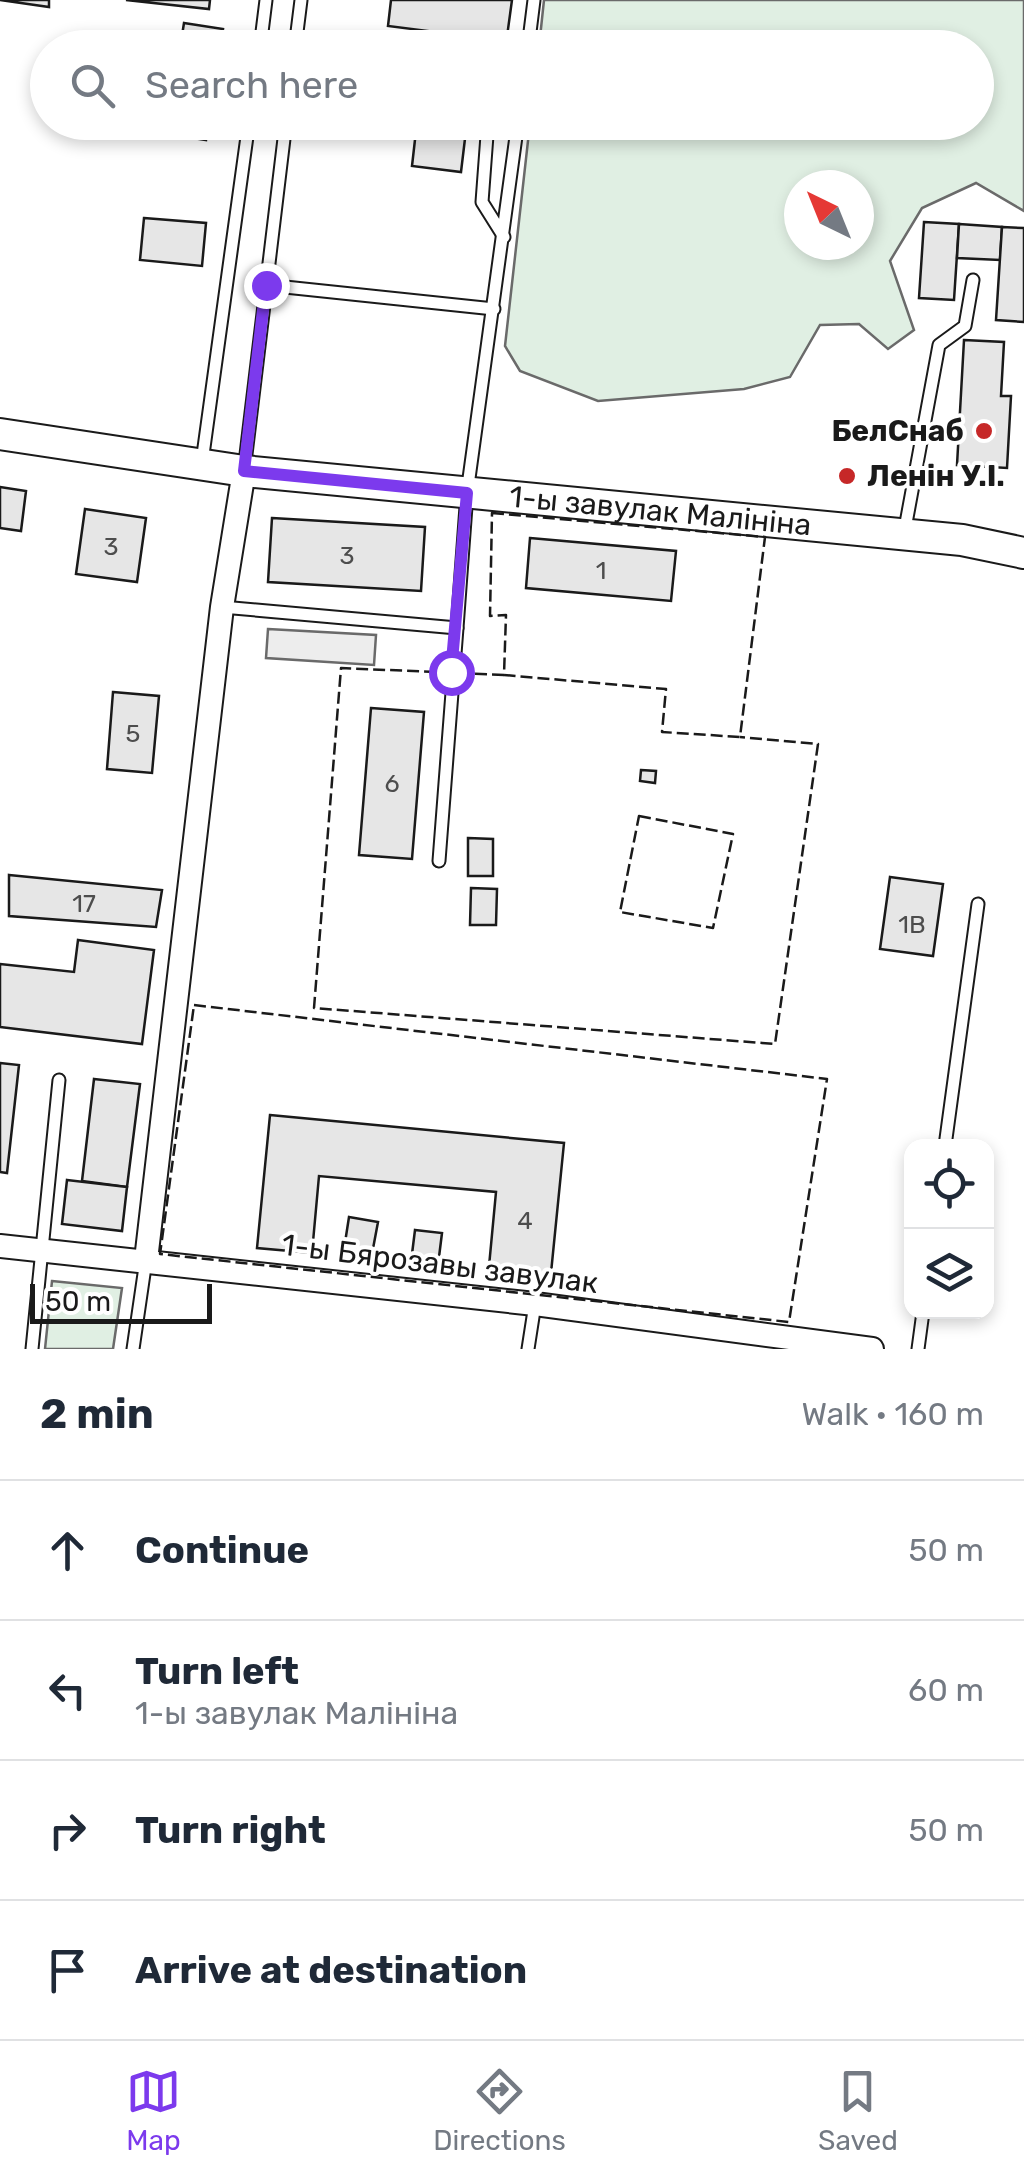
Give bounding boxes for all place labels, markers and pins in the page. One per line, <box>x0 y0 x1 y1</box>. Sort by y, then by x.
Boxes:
place label: БелСнаб <box>832 413 964 449</box>
marker: БелСнаб <box>973 420 995 442</box>
place label: Ленін У.І. <box>867 458 1005 494</box>
marker: Ленін У.І. <box>836 465 858 487</box>

